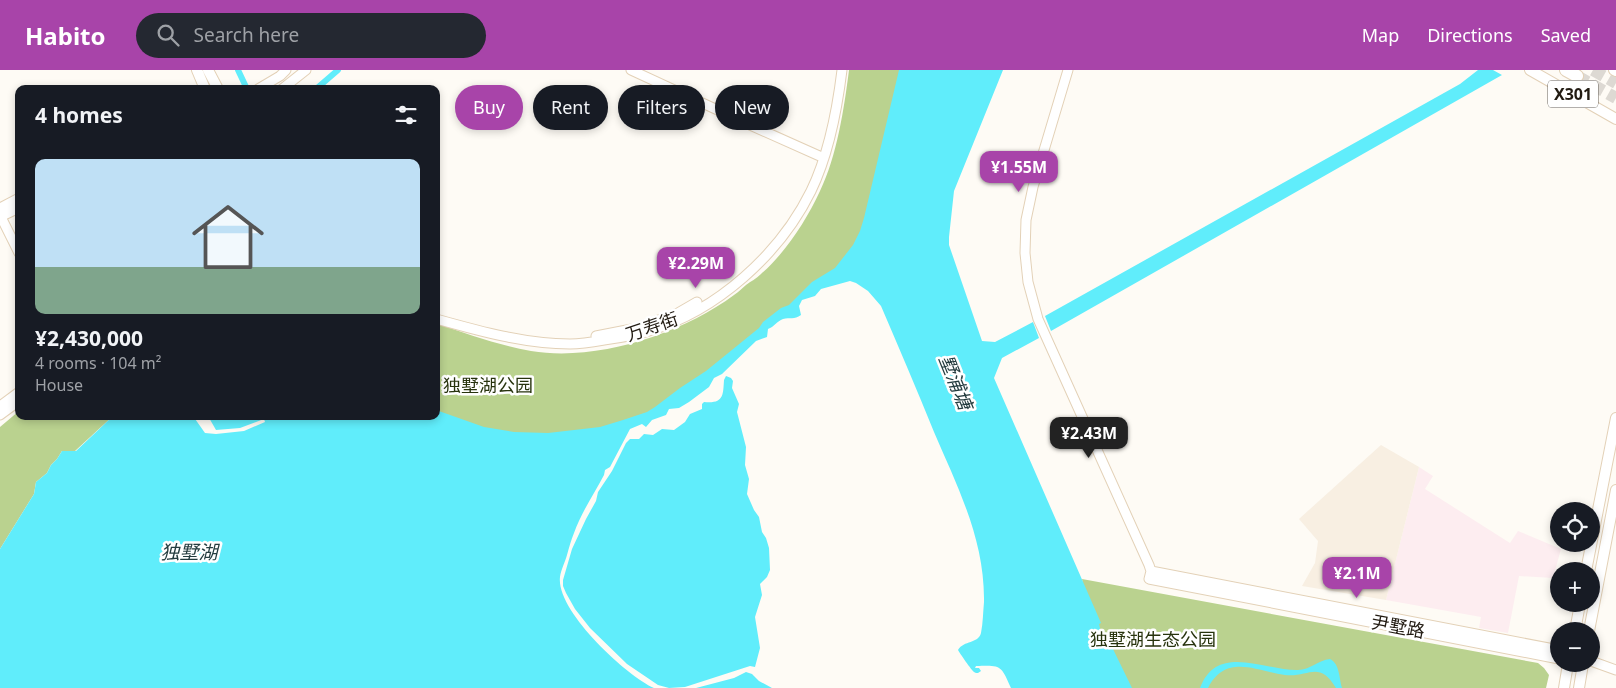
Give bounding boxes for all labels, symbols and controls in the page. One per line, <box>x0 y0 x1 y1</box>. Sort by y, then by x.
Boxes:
search box <box>136 13 486 58</box>
text: Habito <box>25 19 106 52</box>
icon: search <box>154 21 182 49</box>
text: Search here <box>194 22 299 48</box>
text: Map <box>1362 23 1399 47</box>
text: Directions <box>1427 23 1513 47</box>
text: Saved <box>1541 23 1591 47</box>
road number: X301 <box>1548 80 1598 108</box>
chip: Buy <box>455 85 523 130</box>
chip: Rent <box>533 85 608 130</box>
chip: Filters <box>618 85 705 130</box>
chip: New <box>715 85 789 130</box>
text: 4 homes <box>35 101 123 129</box>
icon: filters <box>392 101 420 129</box>
pin: ¥1.55M <box>978 150 1060 193</box>
text: ¥1.55M <box>991 156 1047 178</box>
icon: home <box>183 192 273 282</box>
pin: ¥2.29M <box>655 246 737 289</box>
text: ¥2.29M <box>668 252 724 274</box>
street label: 万寿街 <box>622 306 681 346</box>
text: ¥2,430,000 <box>35 324 143 352</box>
water label: 墅浦塘 <box>933 351 980 416</box>
text: 4 rooms · 104 m² <box>35 352 161 374</box>
park label: 独墅湖公园 <box>443 373 533 397</box>
text: House <box>35 374 83 396</box>
pin: ¥2.43M <box>1048 416 1130 459</box>
text: ¥2.43M <box>1061 422 1117 444</box>
map controls <box>1550 502 1600 672</box>
button: locate <box>1550 502 1600 552</box>
water label: 独墅湖 <box>160 539 220 565</box>
pin: ¥2.1M <box>1322 556 1392 599</box>
text: ¥2.1M <box>1333 562 1381 584</box>
button: + <box>1550 562 1600 612</box>
street label: 尹墅路 <box>1369 609 1427 643</box>
button: − <box>1550 622 1600 672</box>
park label: 独墅湖生态公园 <box>1090 627 1216 651</box>

